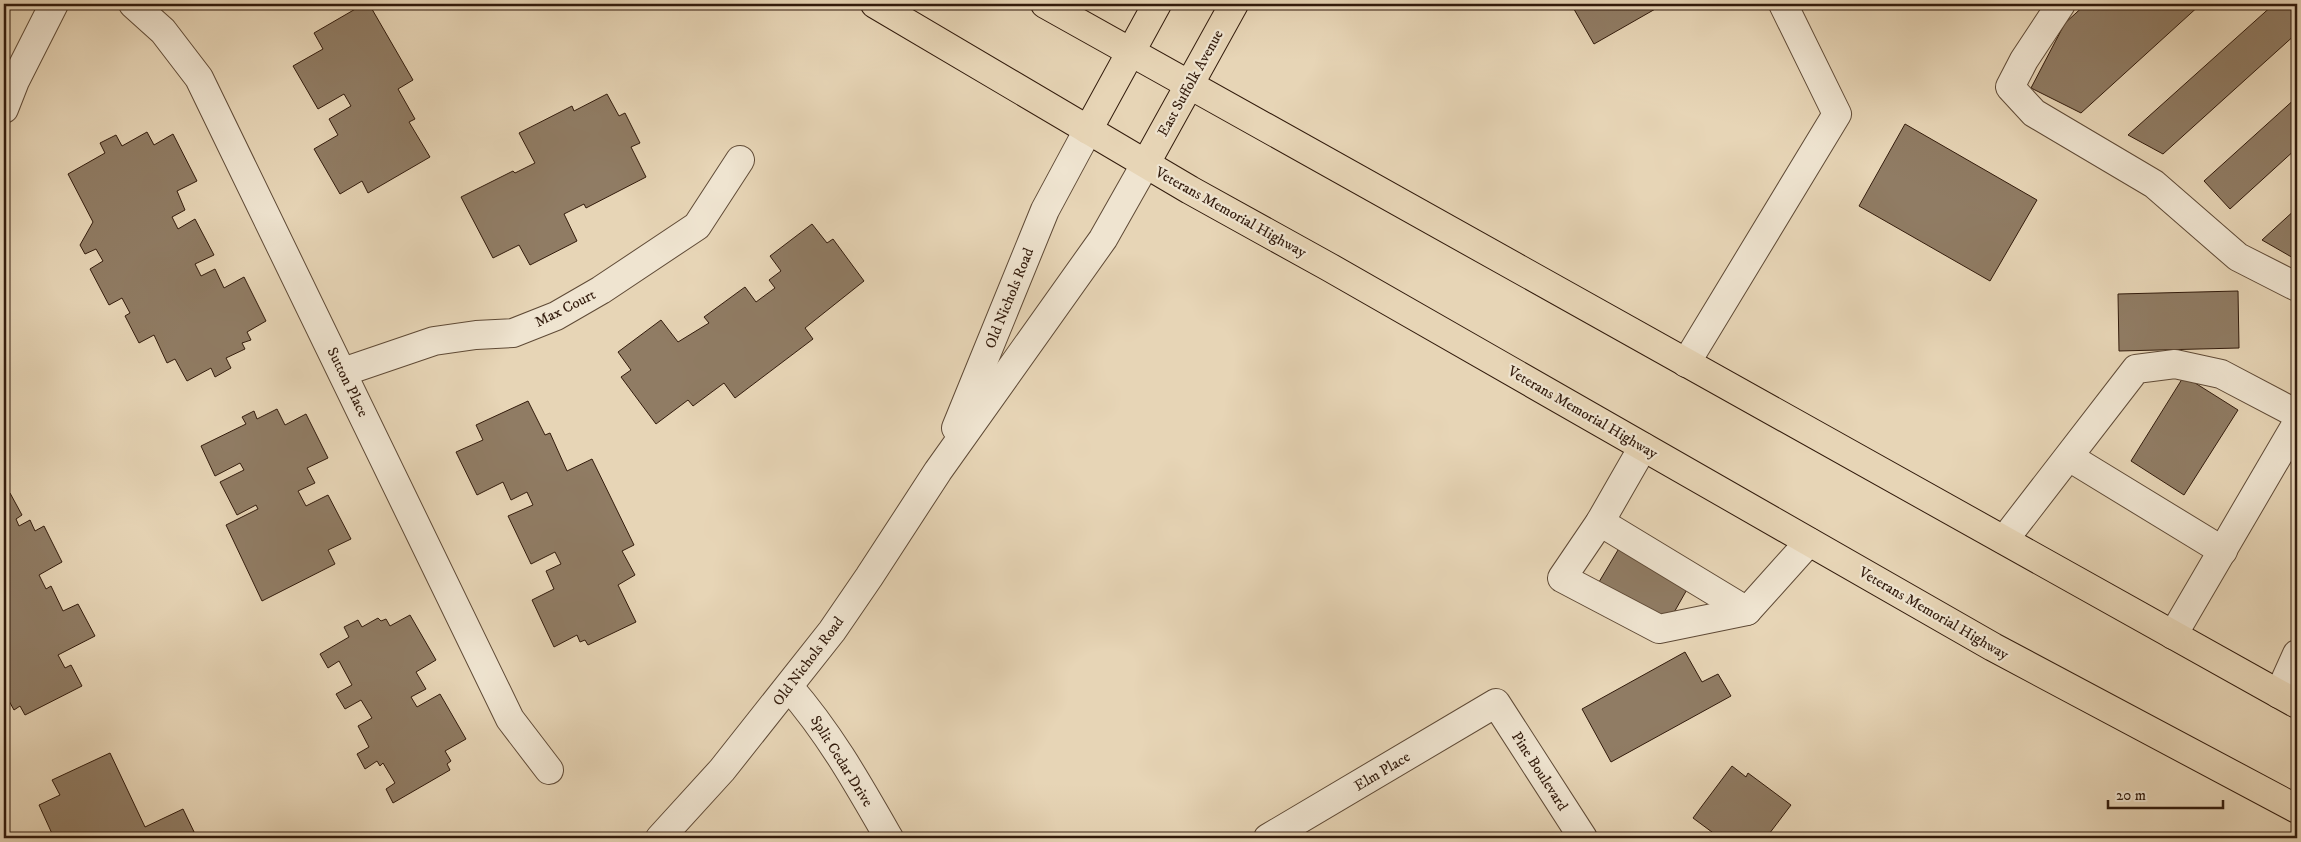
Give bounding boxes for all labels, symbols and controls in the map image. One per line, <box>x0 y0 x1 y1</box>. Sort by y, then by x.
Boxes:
street label: East Suffolk Avenue <box>1153 27 1228 140</box>
street label: Veterans Memorial Highway <box>1151 162 1311 262</box>
street label: Old Nichols Road <box>981 245 1038 351</box>
street label: Max Court <box>532 285 599 332</box>
street label: Sutton Place <box>323 344 373 420</box>
street label: Veterans Memorial Highway <box>1503 361 1662 464</box>
street label: Veterans Memorial Highway <box>1854 562 2013 665</box>
street label: Old Nichols Road <box>769 613 848 710</box>
street label: Split Cedar Drive <box>806 712 877 810</box>
street label: Pine Boulevard <box>1507 728 1572 815</box>
street label: Elm Place <box>1351 747 1414 795</box>
scale bar <box>2108 777 2224 809</box>
text: 20 m <box>2116 786 2146 805</box>

